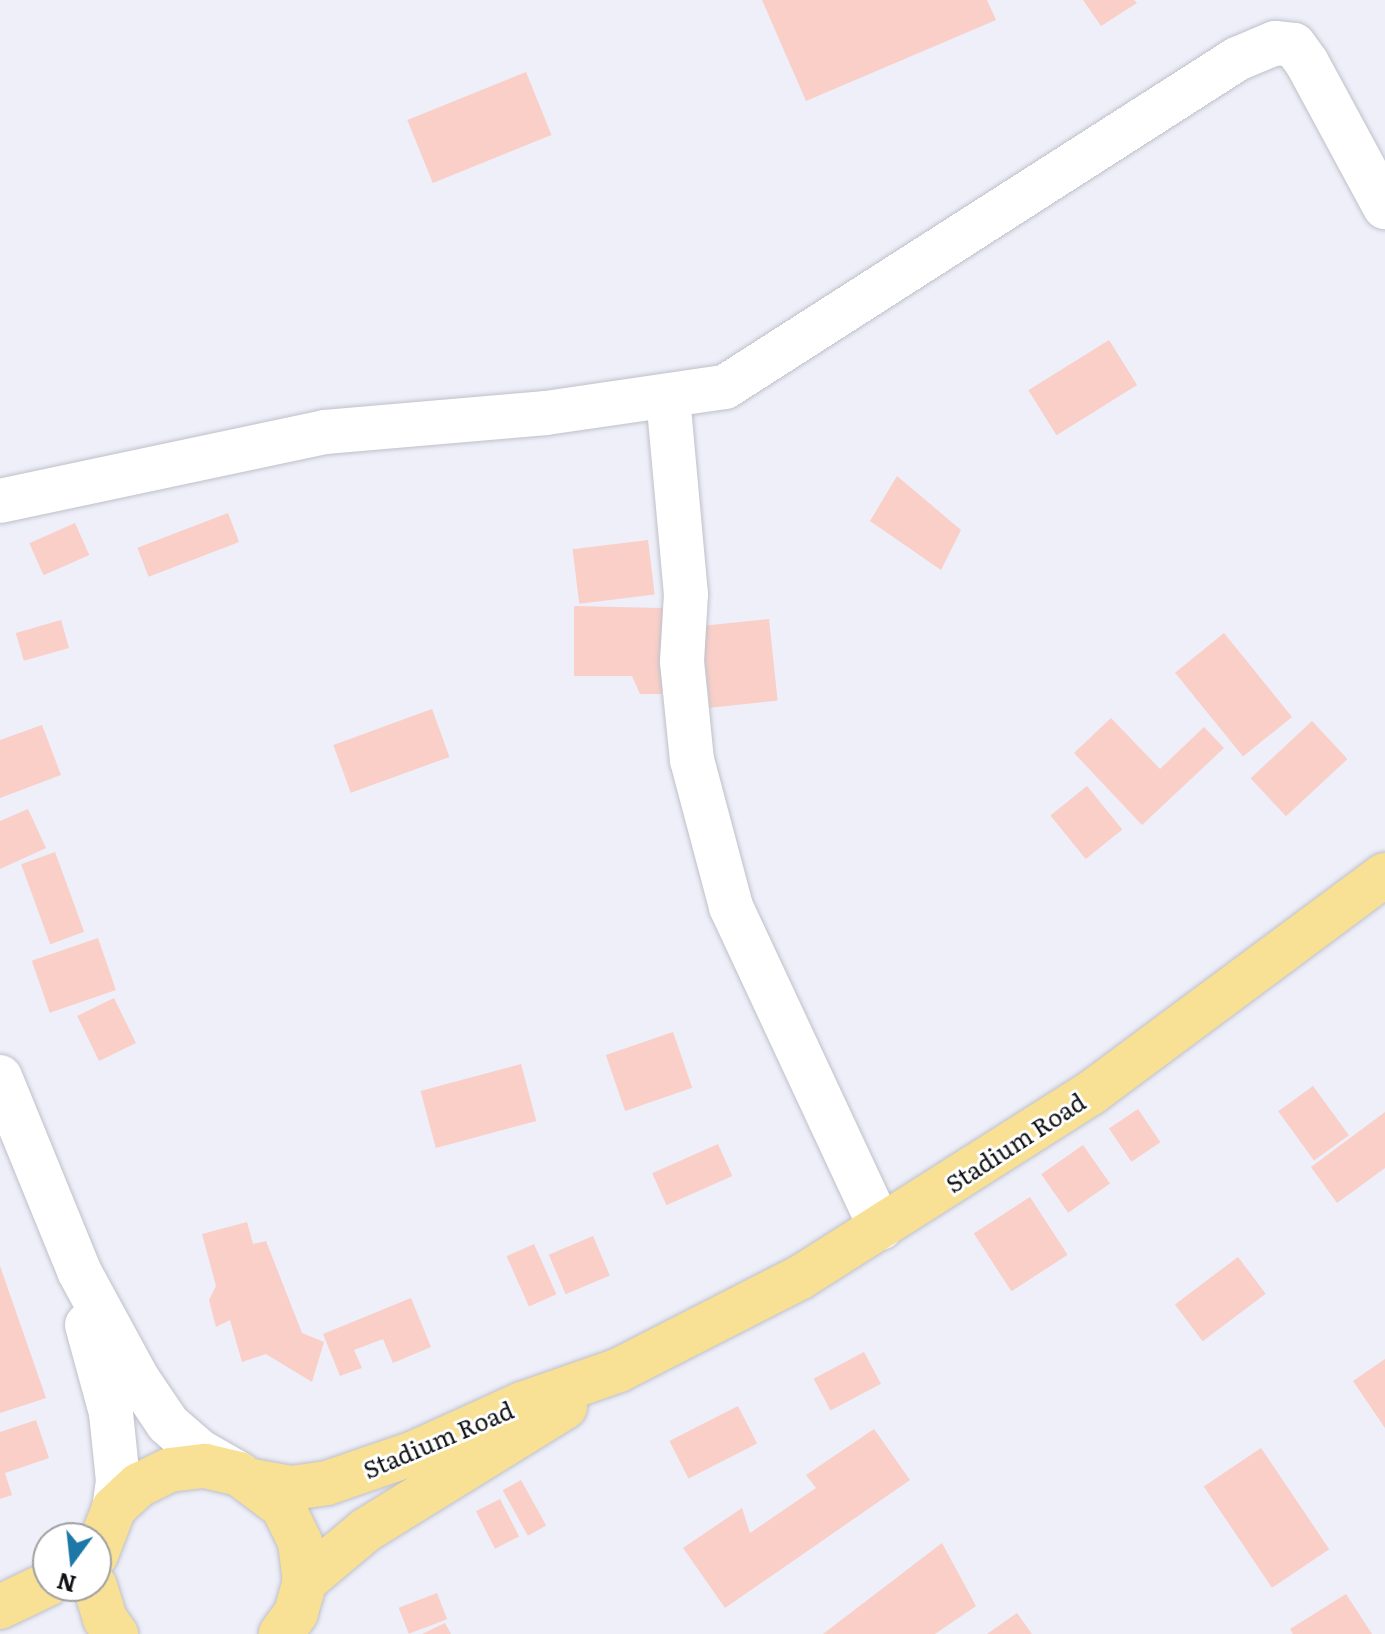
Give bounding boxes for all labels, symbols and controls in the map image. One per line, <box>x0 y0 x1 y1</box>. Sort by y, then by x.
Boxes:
street label: Stadium Road <box>940 1086 1090 1198</box>
street label: Stadium Road <box>358 1394 518 1484</box>
north arrow <box>32 1522 112 1602</box>
text: N <box>53 1565 79 1602</box>

